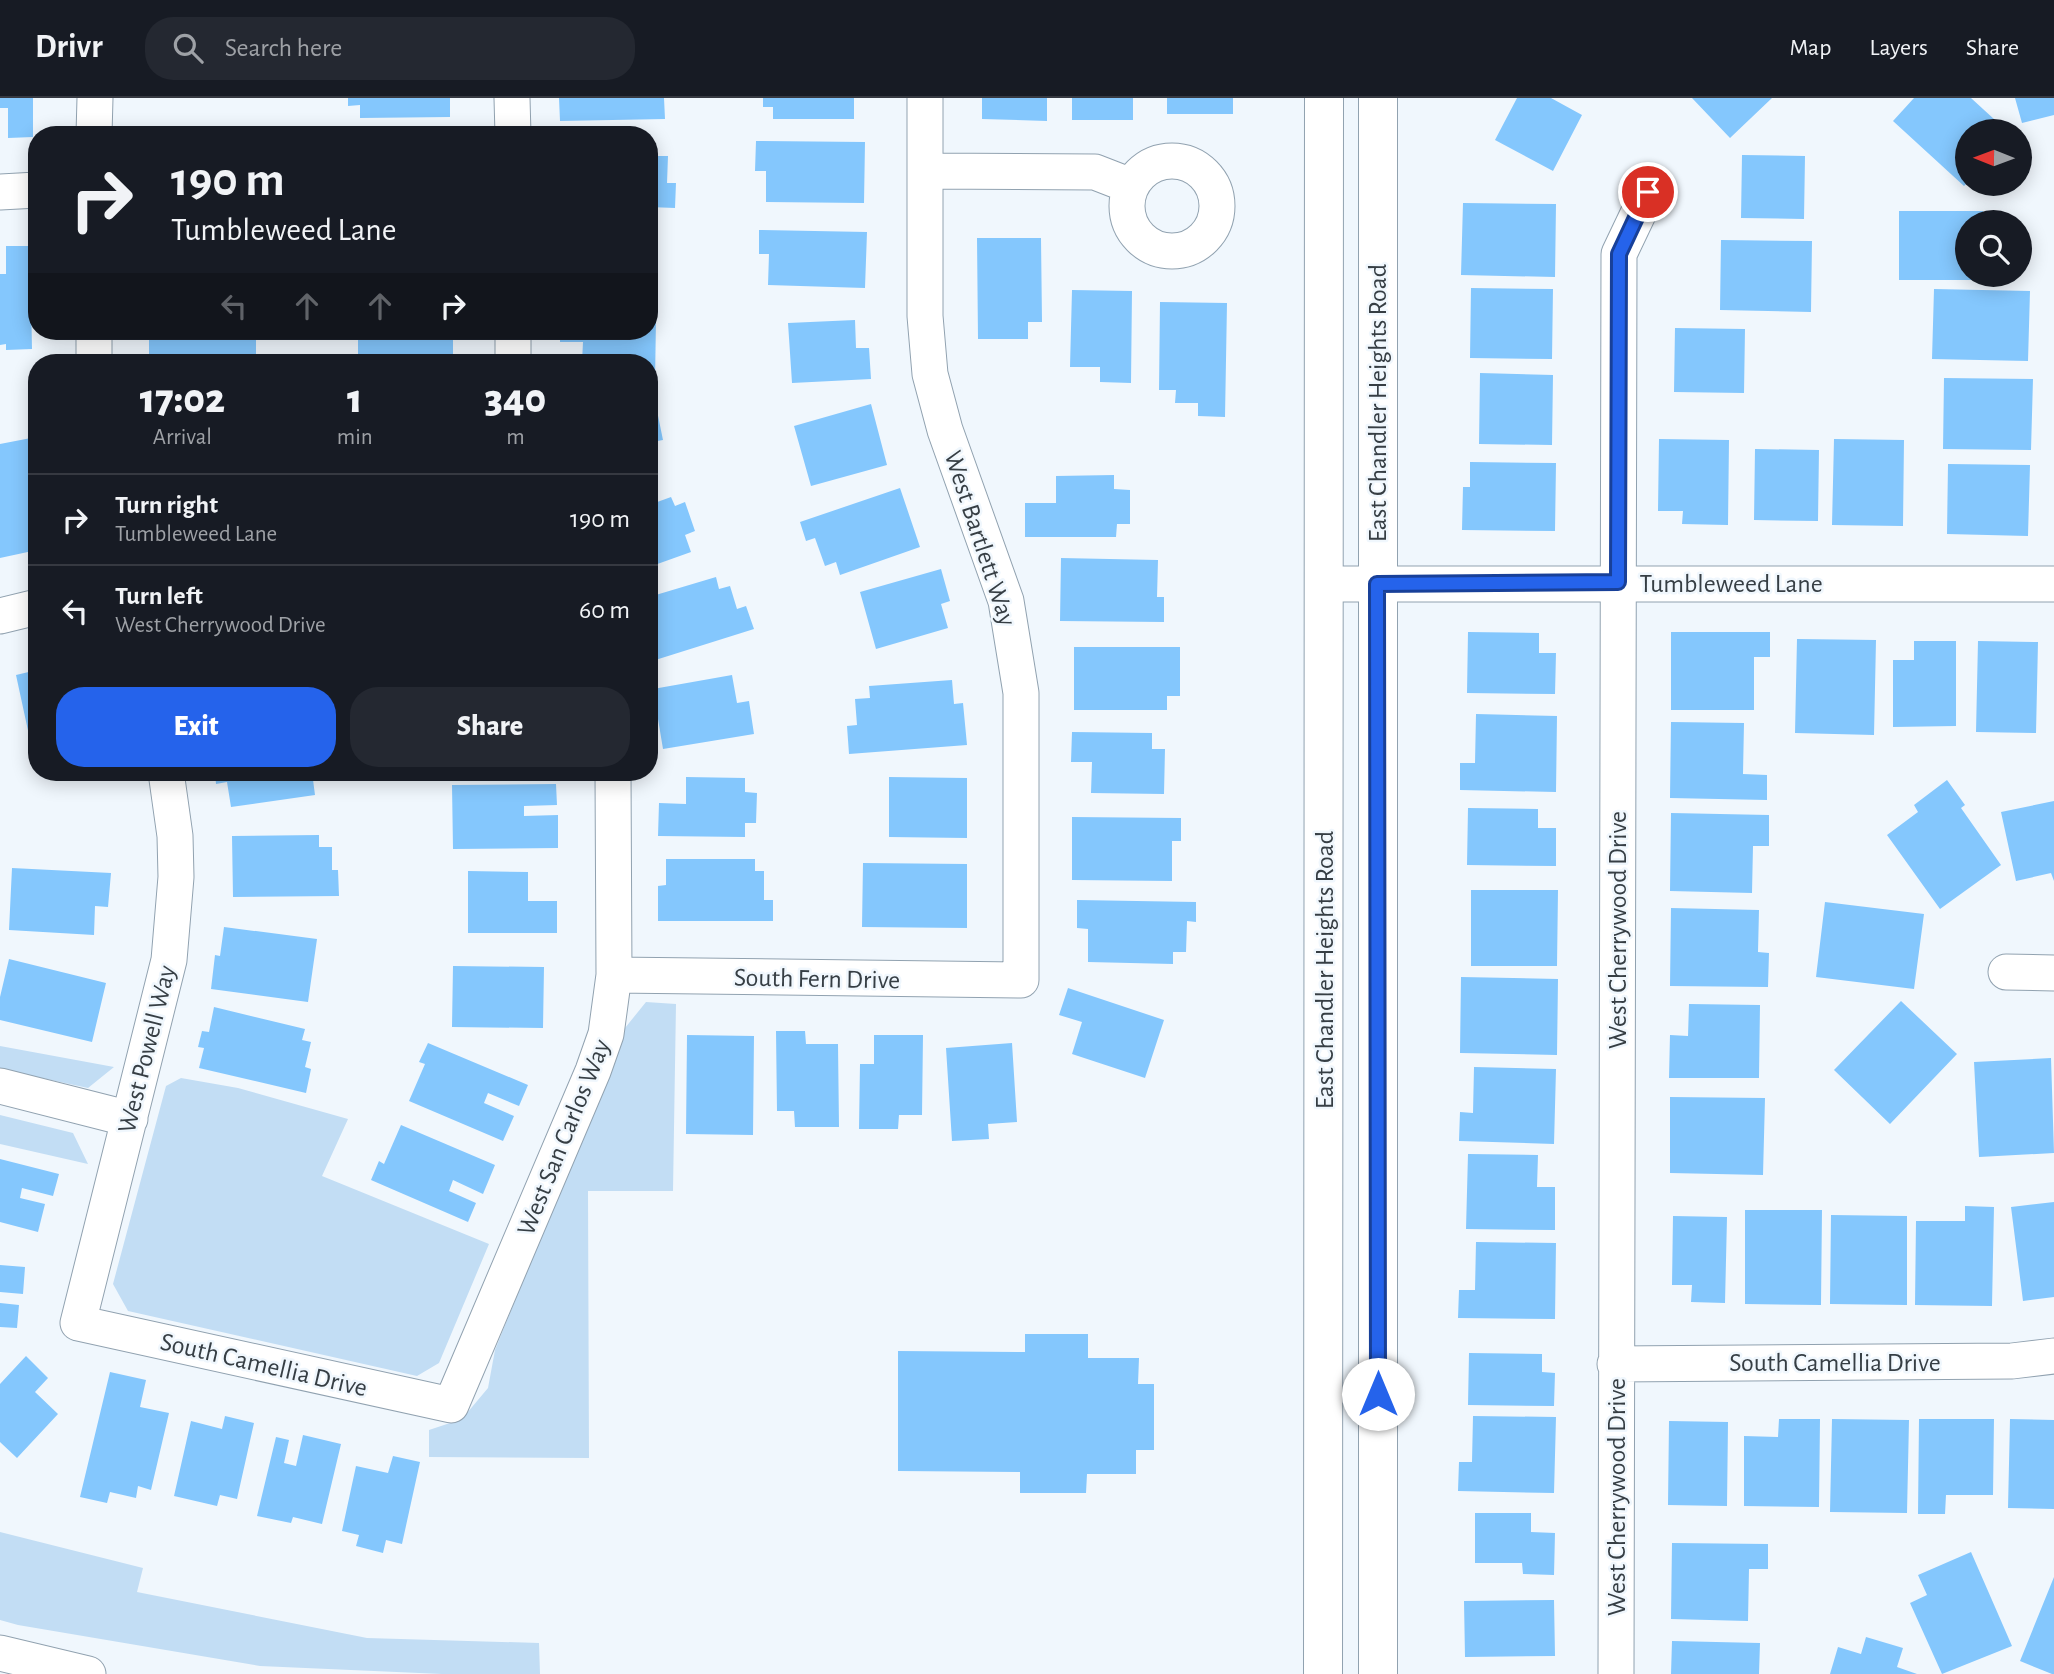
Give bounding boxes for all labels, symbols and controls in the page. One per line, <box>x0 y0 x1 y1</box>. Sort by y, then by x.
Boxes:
search box <box>145 17 635 80</box>
icon: search <box>169 29 207 67</box>
text: Drivr <box>35 31 103 64</box>
text: Search here <box>225 35 342 61</box>
text: Map <box>1789 36 1831 60</box>
text: Layers <box>1869 36 1928 60</box>
text: Share <box>1966 36 2019 60</box>
north arrow <box>1955 119 2032 196</box>
map controls <box>1955 119 2032 287</box>
icon: right <box>56 154 147 245</box>
text: 190 m <box>171 156 285 205</box>
pin <box>1618 162 1678 222</box>
icon: arrive <box>1629 173 1667 211</box>
button: search <box>1955 210 2032 287</box>
text: Tumbleweed Lane <box>171 214 397 246</box>
street label: East Chandler Heights Road <box>1365 264 1391 542</box>
icon: left <box>215 287 253 325</box>
icon: ahead <box>288 287 326 325</box>
icon: ahead <box>361 287 399 325</box>
icon: right <box>434 287 472 325</box>
text: 17:02 <box>140 378 225 420</box>
text: 1 <box>347 378 363 420</box>
text: 340 <box>484 378 546 420</box>
text: Arrival <box>153 426 212 449</box>
text: min <box>337 426 373 449</box>
text: m <box>506 426 525 449</box>
street label: West Bartlett Way <box>939 447 1021 629</box>
text: Turn right <box>115 492 218 518</box>
icon: right <box>56 501 94 539</box>
text: 190 m <box>570 506 630 532</box>
text: Tumbleweed Lane <box>115 523 277 546</box>
street label: Tumbleweed Lane <box>1639 571 1823 597</box>
text: Turn left <box>115 583 203 609</box>
icon: left <box>56 592 94 630</box>
text: 60 m <box>579 597 630 623</box>
text: West Cherrywood Drive <box>115 614 326 637</box>
button: Exit <box>56 687 336 767</box>
button: Share <box>350 687 630 767</box>
street label: West Cherrywood Drive <box>1605 811 1631 1049</box>
street label: East Chandler Heights Road <box>1312 831 1338 1109</box>
street label: West Powell Way <box>114 963 180 1136</box>
street label: South Fern Drive <box>734 965 900 993</box>
street label: West San Carlos Way <box>513 1036 615 1239</box>
street label: South Camellia Drive <box>158 1329 370 1401</box>
street label: South Camellia Drive <box>1729 1350 1941 1376</box>
position arrow <box>1341 1357 1415 1431</box>
street label: West Cherrywood Drive <box>1604 1378 1630 1616</box>

